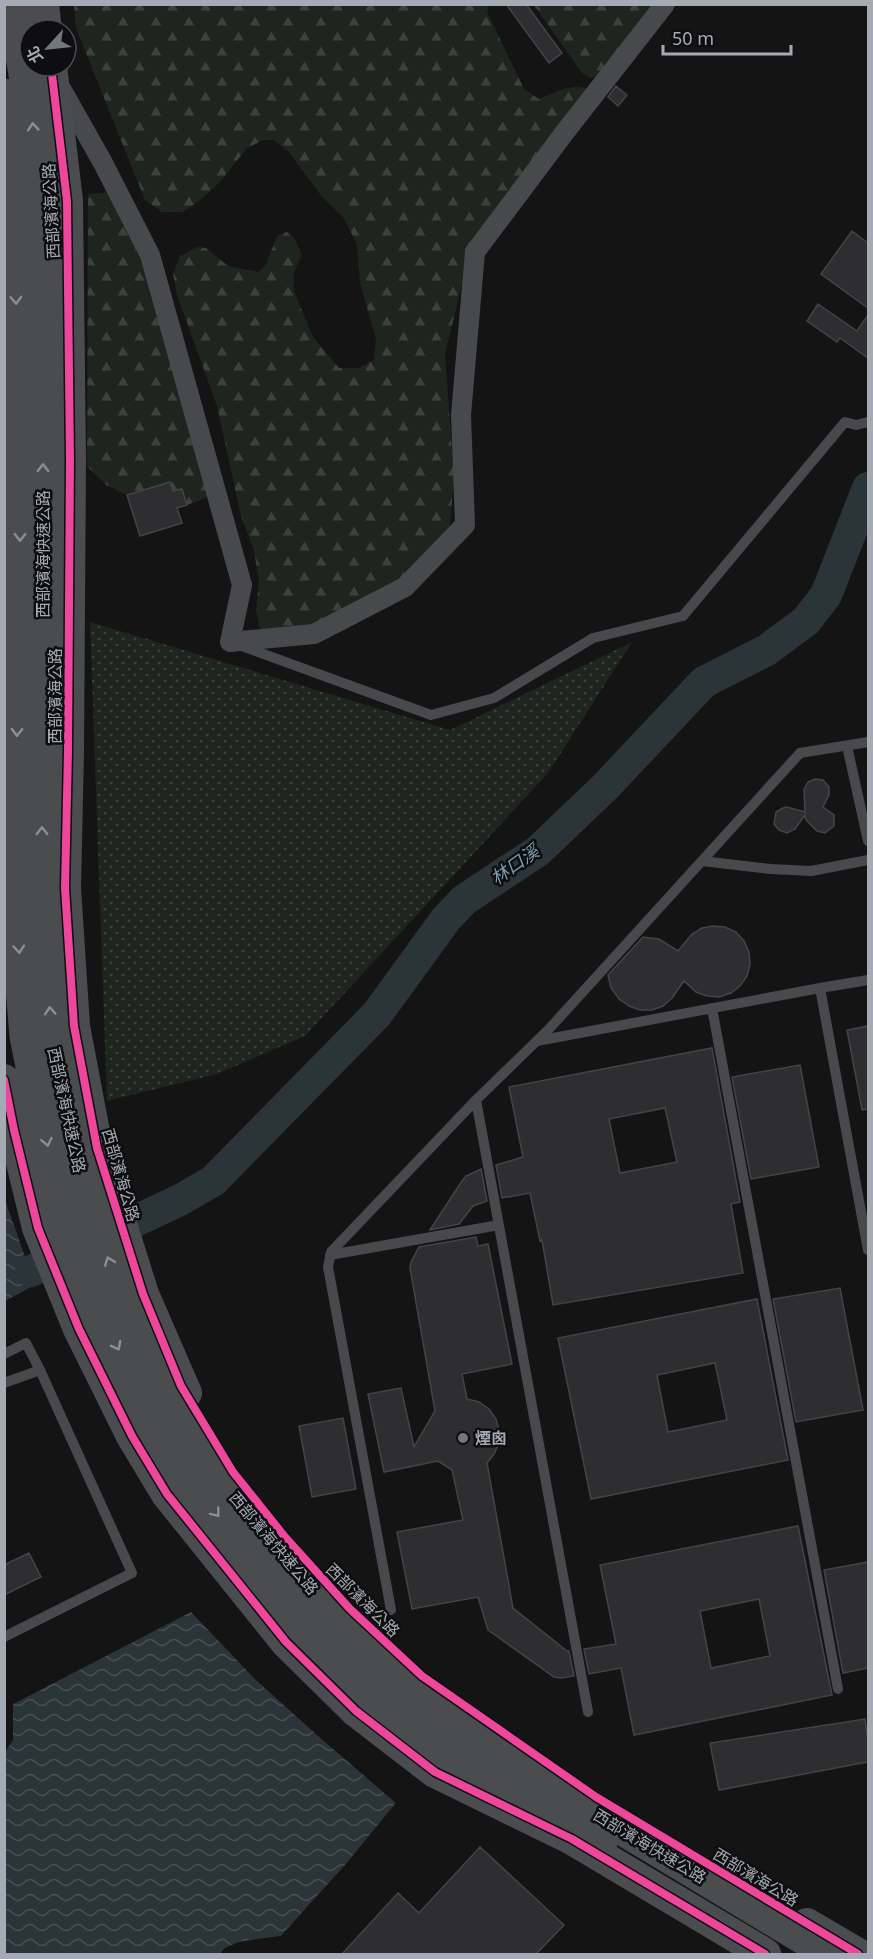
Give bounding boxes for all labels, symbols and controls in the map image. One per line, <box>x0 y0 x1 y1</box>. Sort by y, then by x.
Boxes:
north arrow <box>18 18 78 78</box>
scale bar <box>663 18 790 56</box>
text: 50 m <box>672 26 714 50</box>
text: 北 <box>21 43 48 67</box>
one-way arrow <box>27 122 40 131</box>
street label: 西部濱海公路 <box>38 162 64 260</box>
one-way arrow <box>9 295 22 304</box>
one-way arrow <box>37 464 49 473</box>
street label: 西部濱海快速公路 <box>32 490 54 618</box>
one-way arrow <box>14 532 26 541</box>
street label: 西部濱海公路 <box>44 648 66 744</box>
one-way arrow <box>10 727 23 736</box>
one-way arrow <box>36 827 48 836</box>
water label: 林口溪 <box>485 837 546 889</box>
one-way arrow <box>12 945 25 954</box>
one-way arrow <box>44 1007 57 1016</box>
street label: 西部濱海快速公路 <box>43 1045 91 1175</box>
street label: 西部濱海公路 <box>97 1126 145 1224</box>
one-way arrow <box>40 1137 53 1147</box>
one-way arrow <box>104 1257 117 1267</box>
one-way arrow <box>110 1339 121 1350</box>
place label: 煙囪 <box>475 1427 507 1449</box>
marker: 煙囪 <box>456 1431 470 1445</box>
street label: 西部濱海快速公路 <box>224 1487 324 1599</box>
one-way arrow <box>209 1507 220 1518</box>
street label: 西部濱海公路 <box>321 1558 405 1642</box>
street label: 西部濱海快速公路 <box>589 1804 711 1888</box>
street label: 西部濱海公路 <box>709 1843 803 1911</box>

